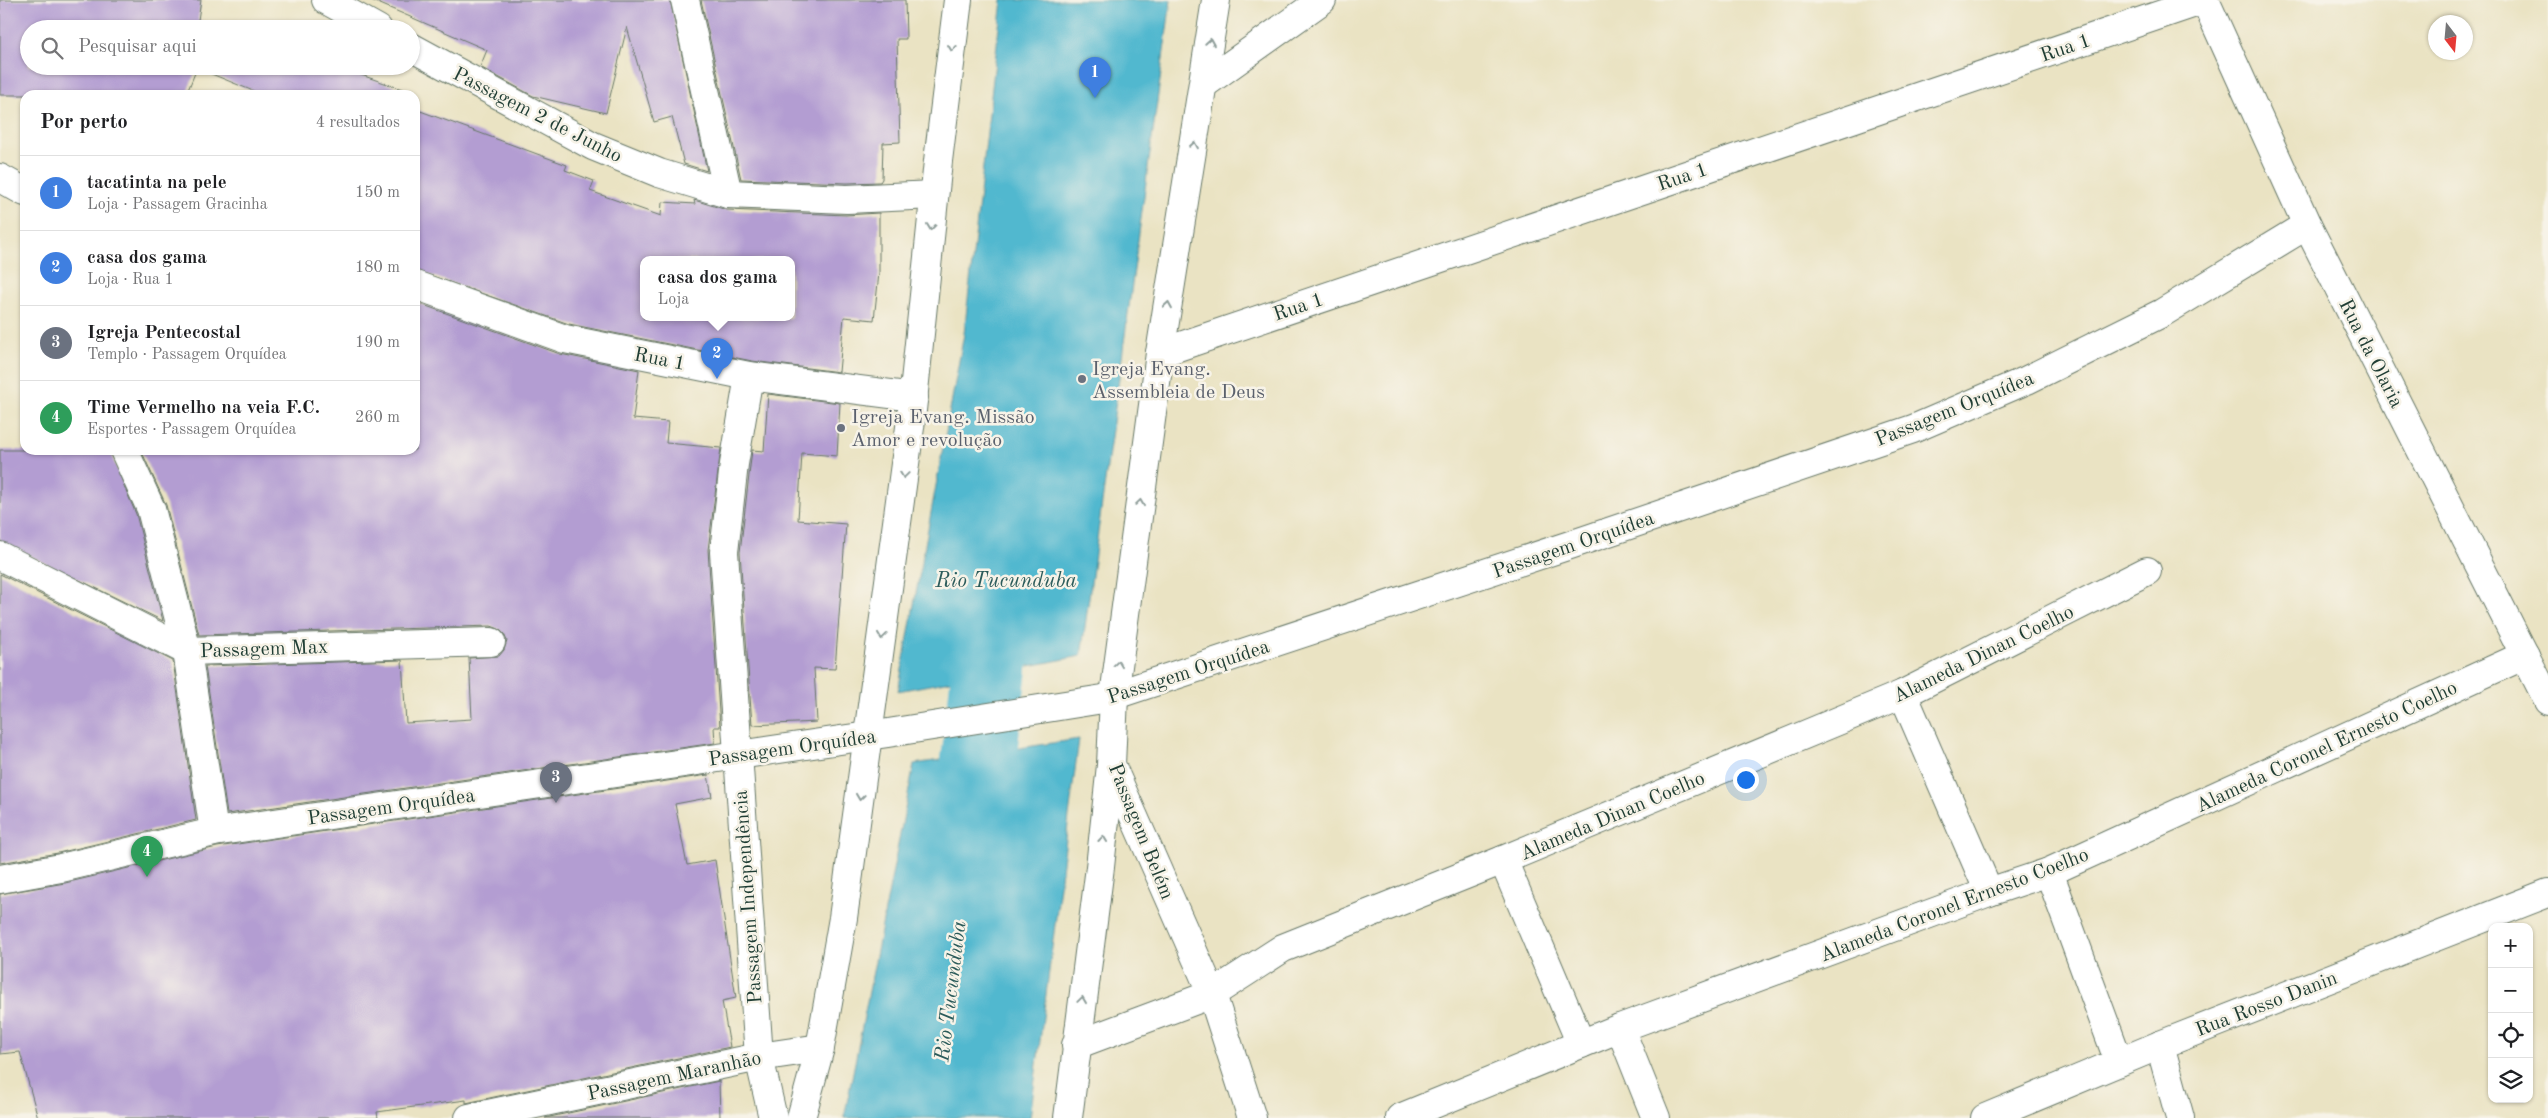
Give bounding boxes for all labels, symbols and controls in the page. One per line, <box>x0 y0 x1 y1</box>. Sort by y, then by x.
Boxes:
north arrow <box>2428 15 2473 60</box>
search box <box>20 20 420 75</box>
street label: Rua 1 <box>2038 31 2094 67</box>
icon: search <box>38 34 66 62</box>
text: Pesquisar aqui <box>78 38 197 57</box>
one-way arrow <box>1204 38 1215 46</box>
one-way arrow <box>947 45 958 53</box>
pin: 1 <box>1079 57 1111 98</box>
street label: Passagem 2 de Junho <box>449 64 625 167</box>
text: Por perto <box>40 112 128 133</box>
text: 4 resultados <box>316 115 400 131</box>
one-way arrow <box>1189 140 1199 149</box>
street label: Rua 1 <box>1655 160 1711 196</box>
text: tacatinta na pele <box>87 174 227 193</box>
text: 1 <box>51 185 61 201</box>
text: 150 m <box>355 185 400 201</box>
text: Loja · Passagem Gracinha <box>87 197 268 213</box>
one-way arrow <box>926 223 937 231</box>
text: casa dos gama <box>87 249 207 268</box>
popup <box>640 256 795 321</box>
text: 2 <box>51 260 61 276</box>
text: 180 m <box>355 260 400 276</box>
text: casa dos gama <box>657 269 778 288</box>
text: Loja · Rua 1 <box>87 272 174 288</box>
street label: Rua 1 <box>1271 290 1327 326</box>
text: Loja <box>657 292 689 308</box>
street label: Rua da Olaria <box>2334 296 2406 412</box>
one-way arrow <box>1162 300 1172 309</box>
text: Igreja Pentecostal <box>87 324 241 343</box>
text: 3 <box>51 335 61 351</box>
text: 190 m <box>355 335 400 351</box>
pin: 2 <box>701 338 733 379</box>
street label: Rua 1 <box>632 345 687 375</box>
text: Templo · Passagem Orquídea <box>87 347 287 363</box>
place label: Igreja Evang. Assembleia de Deus <box>1092 360 1265 403</box>
street label: Passagem Orquídea <box>1873 369 2037 451</box>
marker: Igreja Evang. Assembleia de Deus <box>1076 373 1088 385</box>
text: Time Vermelho na veia F.C. <box>87 399 320 418</box>
place label: Igreja Evang. Missão Amor e revolução <box>851 408 1035 451</box>
text: 4 <box>51 410 61 426</box>
text: 260 m <box>355 410 400 426</box>
text: Esportes · Passagem Orquídea <box>87 422 296 438</box>
marker: Igreja Evang. Missão Amor e revolução <box>835 422 847 434</box>
one-way arrow <box>899 471 910 479</box>
one-way arrow <box>1134 499 1145 507</box>
street label: Passagem Orquídea <box>1490 509 1657 583</box>
water label: Rio Tucunduba <box>934 571 1077 592</box>
street label: Alameda Dinan Coelho <box>1890 602 2077 707</box>
one-way arrow <box>877 632 888 640</box>
street label: Passagem Orquídea <box>1105 637 1272 709</box>
street label: Passagem Max <box>200 638 329 662</box>
one-way arrow <box>1112 660 1123 668</box>
street label: Alameda Coronel Ernesto Coelho <box>2193 678 2461 817</box>
street label: Passagem Orquídea <box>707 727 878 771</box>
street label: Passagem Belém <box>1104 761 1177 903</box>
pin: 3 <box>540 762 572 803</box>
your location <box>1733 767 1759 793</box>
street label: Alameda Dinan Coelho <box>1518 769 1708 865</box>
street label: Passagem Orquídea <box>306 786 477 830</box>
street label: Passagem Independência <box>732 789 766 1005</box>
one-way arrow <box>855 793 865 801</box>
one-way arrow <box>1097 835 1108 843</box>
pin: 4 <box>131 836 163 877</box>
street label: Alameda Coronel Ernesto Coelho <box>1818 845 2092 966</box>
water label: Rio Tucunduba <box>932 920 971 1064</box>
map controls <box>2488 923 2533 1103</box>
button: + <box>2488 923 2533 968</box>
button: − <box>2488 968 2533 1013</box>
street label: Rua Rosso Danin <box>2193 969 2341 1041</box>
one-way arrow <box>1076 996 1087 1004</box>
button: locate <box>2488 1013 2533 1058</box>
street label: Passagem Maranhão <box>586 1049 763 1105</box>
button: layers <box>2488 1058 2533 1103</box>

